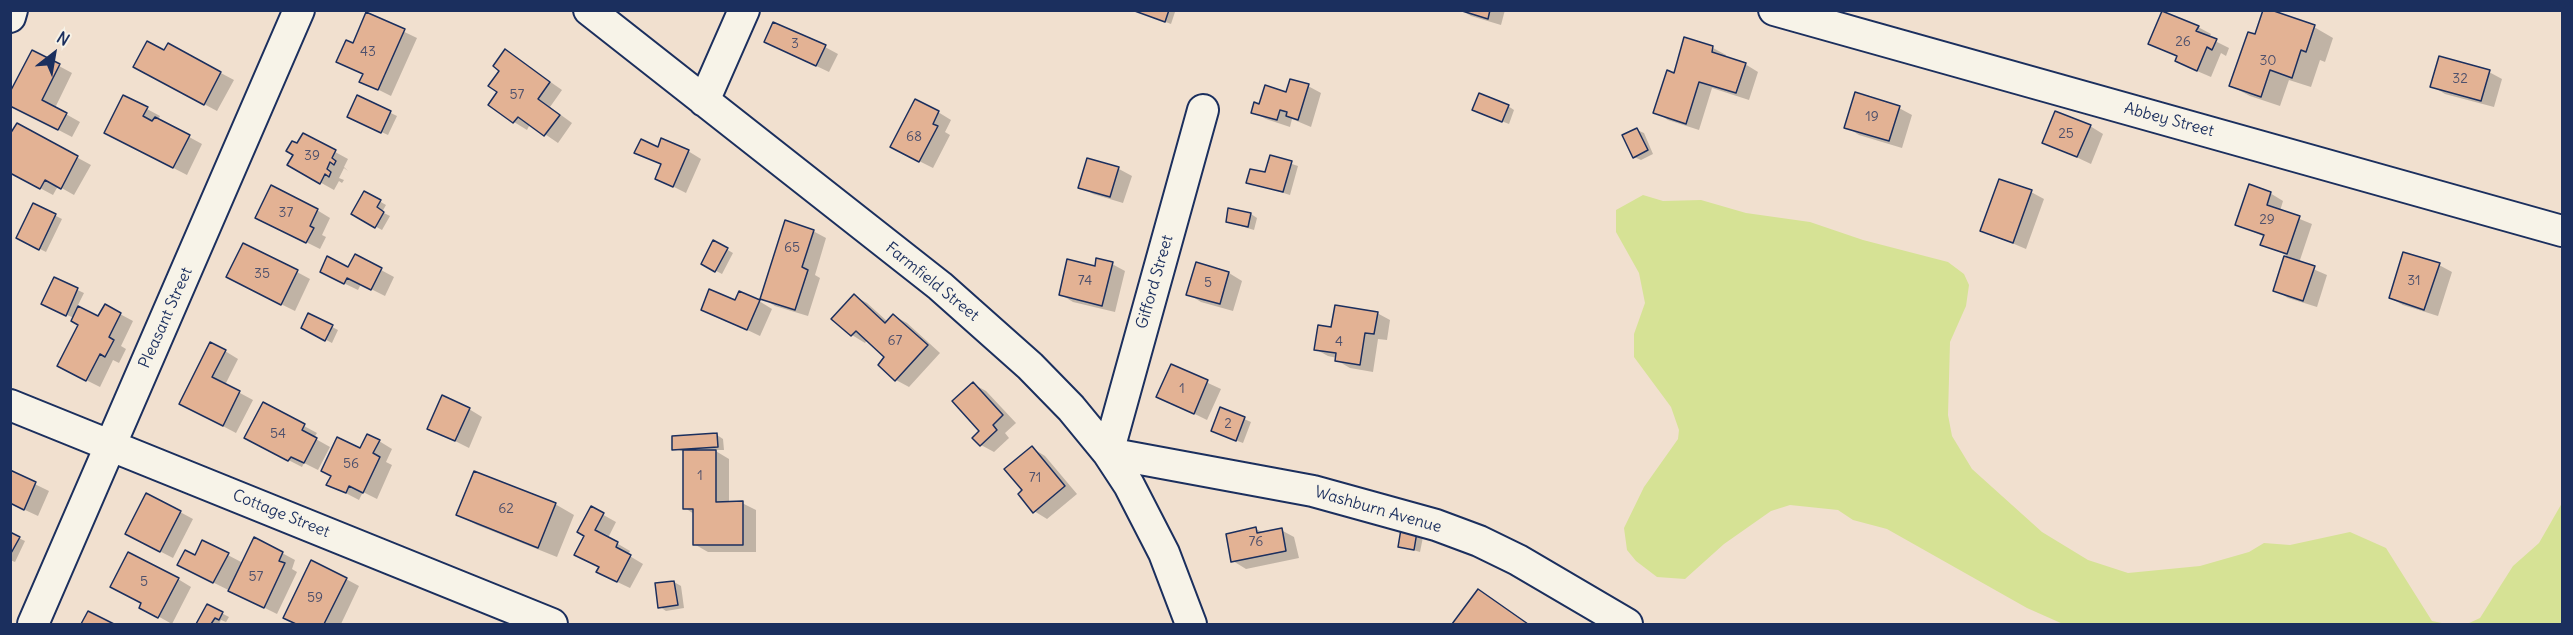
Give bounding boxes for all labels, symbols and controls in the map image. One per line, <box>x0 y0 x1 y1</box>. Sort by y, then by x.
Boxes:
north arrow <box>24 24 84 84</box>
text: N <box>53 27 73 50</box>
house number: 26 <box>2175 34 2191 50</box>
house number: 3 <box>791 36 799 52</box>
house number: 43 <box>360 44 376 60</box>
house number: 30 <box>2259 53 2277 69</box>
house number: 32 <box>2452 71 2468 87</box>
house number: 57 <box>510 87 524 103</box>
street label: Abbey Street <box>2122 99 2216 141</box>
house number: 19 <box>1865 109 1879 125</box>
house number: 25 <box>2058 126 2074 142</box>
house number: 68 <box>906 129 922 145</box>
house number: 39 <box>304 148 320 164</box>
house number: 37 <box>279 205 293 221</box>
house number: 29 <box>2259 212 2275 228</box>
street label: Gifford Street <box>1132 233 1178 331</box>
street label: Farmfield Street <box>881 238 983 326</box>
house number: 65 <box>784 240 800 256</box>
street label: Pleasant Street <box>135 265 197 371</box>
house number: 35 <box>254 266 270 282</box>
house number: 74 <box>1078 273 1092 289</box>
house number: 31 <box>2407 273 2421 289</box>
house number: 5 <box>1204 275 1212 291</box>
house number: 67 <box>888 333 902 349</box>
house number: 4 <box>1335 334 1343 350</box>
house number: 1 <box>1179 381 1185 397</box>
house number: 2 <box>1224 416 1232 432</box>
house number: 54 <box>270 426 286 442</box>
house number: 56 <box>343 456 359 472</box>
house number: 1 <box>697 468 703 484</box>
house number: 71 <box>1029 470 1041 486</box>
street label: Washburn Avenue <box>1312 483 1444 537</box>
street label: Cottage Street <box>230 486 332 542</box>
house number: 62 <box>498 501 514 517</box>
house number: 76 <box>1249 534 1263 550</box>
house number: 57 <box>249 569 263 585</box>
house number: 5 <box>140 574 148 590</box>
house number: 59 <box>307 590 323 606</box>

